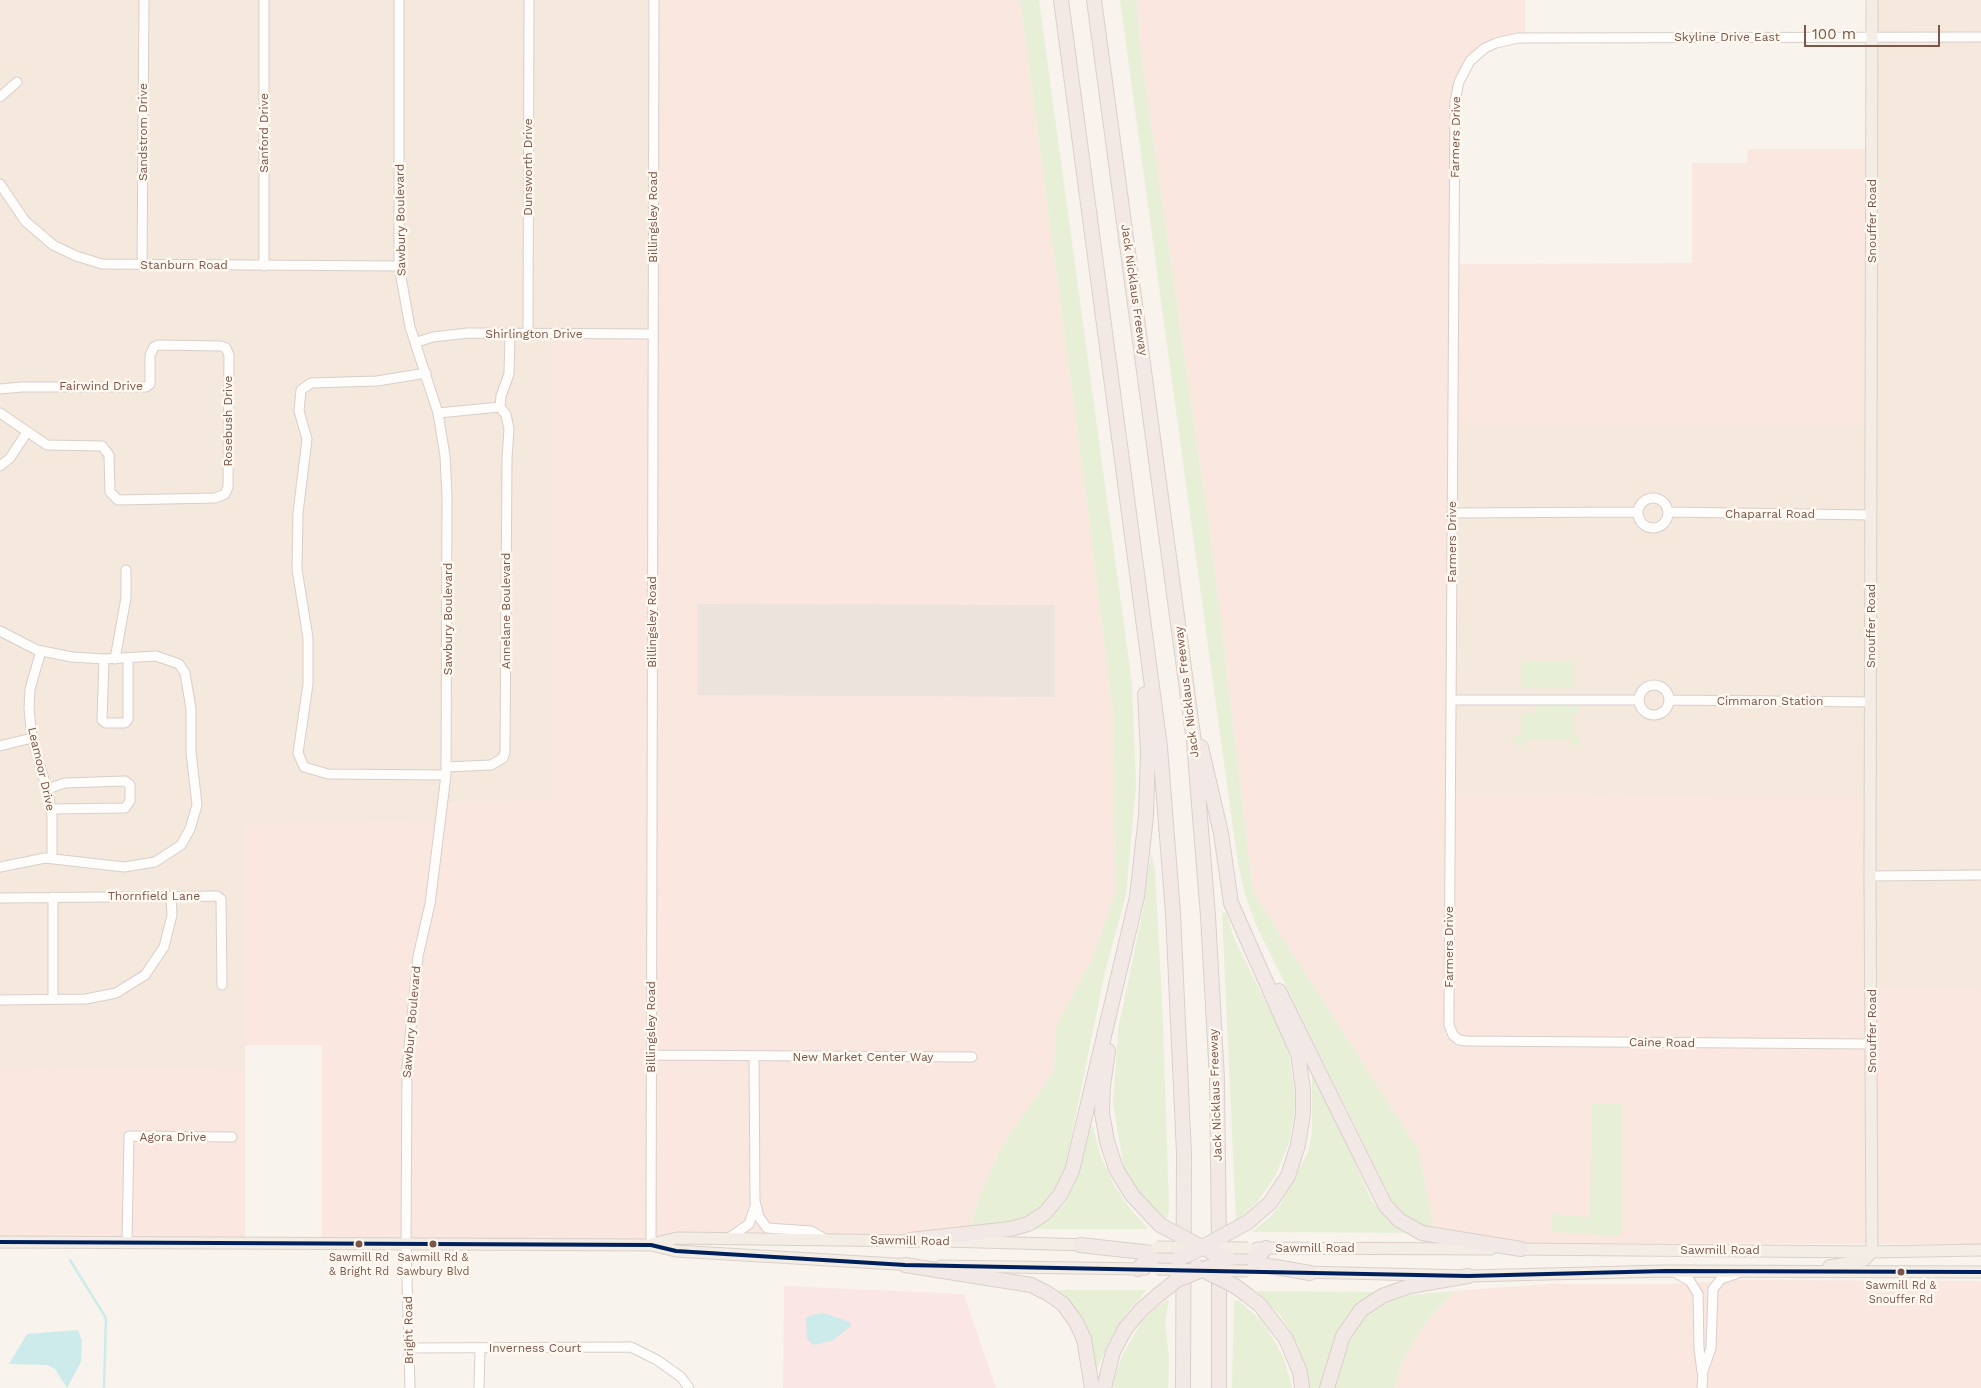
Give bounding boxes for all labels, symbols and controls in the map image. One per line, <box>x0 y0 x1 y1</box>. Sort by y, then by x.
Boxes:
scale bar <box>1806 15 1942 47</box>
text: 100 m <box>1812 25 1856 43</box>
street label: Skyline Drive East <box>1674 30 1780 44</box>
street label: Sandstrom Drive <box>136 83 150 181</box>
street label: Sanford Drive <box>257 93 271 173</box>
street label: Farmers Drive <box>1448 96 1464 178</box>
street label: Dunsworth Drive <box>521 118 535 216</box>
street label: Sawbury Boulevard <box>393 164 409 276</box>
street label: Billingsley Road <box>646 171 660 263</box>
street label: Snouffer Road <box>1865 179 1879 263</box>
street label: Jack Nicklaus Freeway <box>1118 223 1150 357</box>
street label: Stanburn Road <box>140 258 228 272</box>
street label: Shirlington Drive <box>485 327 583 341</box>
street label: Rosebush Drive <box>221 376 235 466</box>
street label: Fairwind Drive <box>59 379 143 393</box>
street label: Farmers Drive <box>1445 501 1459 583</box>
street label: Chaparral Road <box>1725 507 1815 521</box>
street label: Annelane Boulevard <box>499 553 513 669</box>
street label: Sawbury Boulevard <box>441 563 455 675</box>
street label: Billingsley Road <box>645 576 659 668</box>
street label: Snouffer Road <box>1864 584 1878 668</box>
street label: Jack Nicklaus Freeway <box>1172 625 1202 759</box>
street label: Cimmaron Station <box>1717 694 1823 708</box>
street label: Leamoor Drive <box>24 726 58 812</box>
street label: Thornfield Lane <box>108 889 200 903</box>
street label: Farmers Drive <box>1442 906 1456 988</box>
street label: Sawbury Boulevard <box>400 965 424 1079</box>
street label: Billingsley Road <box>644 981 658 1073</box>
street label: Snouffer Road <box>1865 989 1879 1073</box>
street label: Jack Nicklaus Freeway <box>1206 1029 1226 1161</box>
street label: Caine Road <box>1629 1035 1695 1051</box>
street label: New Market Center Way <box>792 1050 934 1064</box>
street label: Agora Drive <box>140 1130 206 1144</box>
street label: Sawmill Road <box>870 1233 950 1249</box>
marker: Sawmill Rd & Bright Rd <box>354 1239 364 1249</box>
marker: Sawmill Rd & Sawbury Blvd <box>428 1239 438 1249</box>
street label: Sawmill Road <box>1275 1241 1355 1255</box>
street label: Sawmill Road <box>1680 1243 1760 1257</box>
place label: Sawmill Rd & Bright Rd <box>329 1251 389 1277</box>
place label: Sawmill Rd & Sawbury Blvd <box>397 1251 469 1277</box>
marker: Sawmill Rd & Snouffer Rd <box>1896 1267 1906 1277</box>
place label: Sawmill Rd & Snouffer Rd <box>1866 1279 1936 1305</box>
street label: Bright Road <box>401 1296 417 1364</box>
street label: Inverness Court <box>489 1341 581 1355</box>

